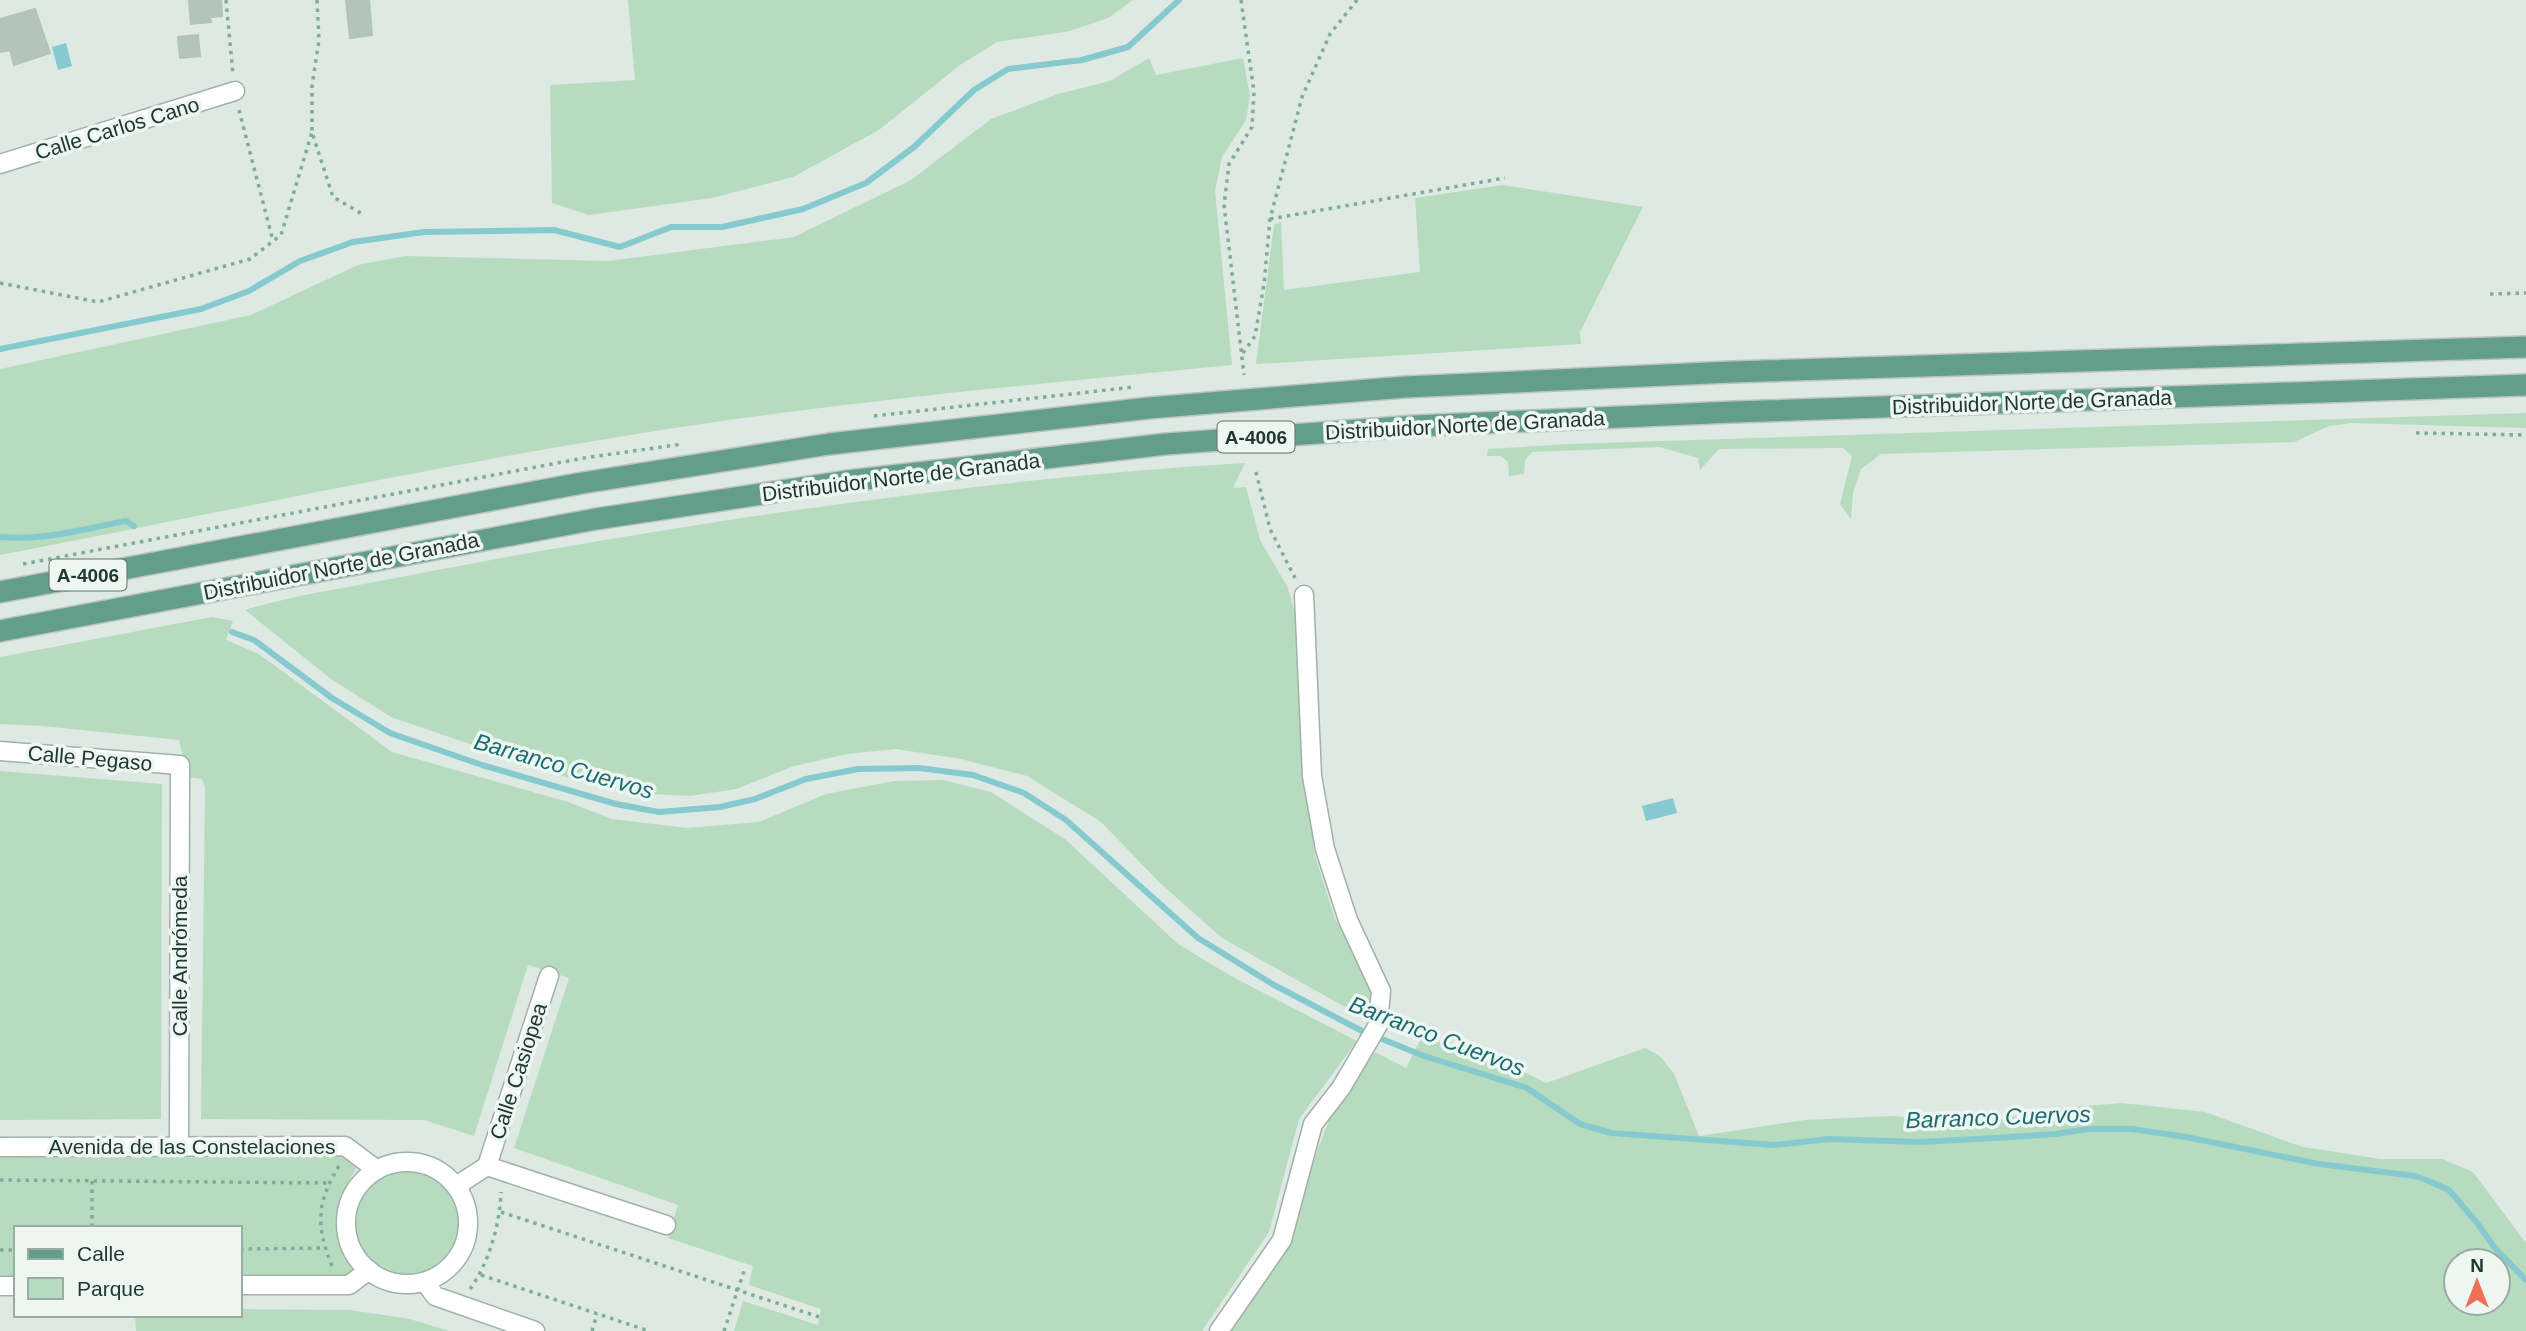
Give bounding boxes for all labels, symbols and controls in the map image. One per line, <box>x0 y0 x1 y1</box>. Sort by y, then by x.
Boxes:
street label: Calle Carlos Cano <box>32 92 202 164</box>
street label: Distribuidor Norte de Granada <box>1892 386 2173 418</box>
street label: Distribuidor Norte de Granada <box>1325 406 1606 444</box>
road number: A-4006 <box>1218 422 1294 452</box>
street label: Distribuidor Norte de Granada <box>761 448 1042 505</box>
street label: Distribuidor Norte de Granada <box>201 528 481 604</box>
road number: A-4006 <box>50 560 126 590</box>
water label: Barranco Cuervos <box>471 728 657 804</box>
street label: Calle Pegaso <box>27 741 153 775</box>
street label: Calle Andrómeda <box>168 875 191 1037</box>
water label: Barranco Cuervos <box>1346 991 1529 1082</box>
street label: Calle Casiopea <box>485 999 551 1142</box>
water label: Barranco Cuervos <box>1905 1101 2092 1133</box>
street label: Avenida de las Constelaciones <box>49 1135 335 1158</box>
legend <box>14 1226 242 1317</box>
text: Calle <box>77 1242 125 1265</box>
north arrow <box>2442 1247 2512 1317</box>
text: N <box>2470 1255 2484 1276</box>
text: Parque <box>77 1277 145 1300</box>

